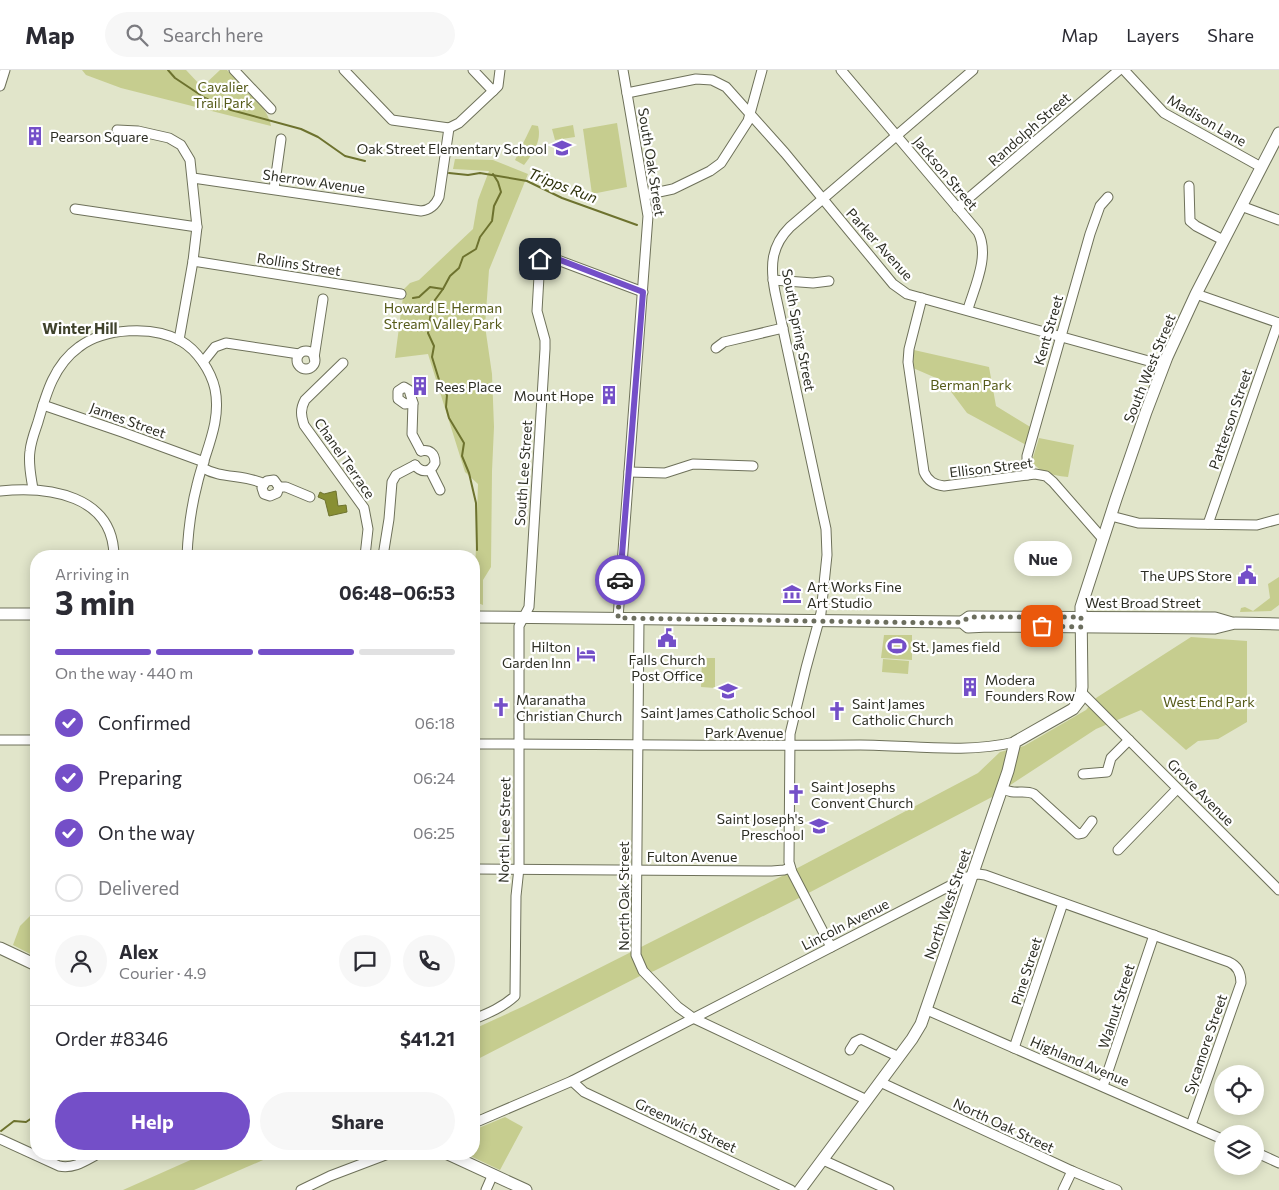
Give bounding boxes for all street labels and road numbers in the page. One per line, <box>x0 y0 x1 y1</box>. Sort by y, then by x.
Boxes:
street label: Randolph Street <box>984 89 1074 169</box>
street label: Madison Lane <box>1164 91 1250 149</box>
street label: South Oak Street <box>635 107 669 218</box>
street label: Jackson Street <box>910 133 982 213</box>
street label: Sherrow Avenue <box>262 165 366 197</box>
street label: Parker Avenue <box>843 204 917 284</box>
street label: Rollins Street <box>256 249 342 279</box>
street label: South Spring Street <box>779 267 819 393</box>
street label: Kent Street <box>1030 293 1066 367</box>
street label: South West Street <box>1119 311 1179 425</box>
street label: Patterson Street <box>1205 366 1255 472</box>
street label: James Street <box>88 398 169 442</box>
street label: Chanel Terrace <box>311 414 379 502</box>
street label: South Lee Street <box>511 419 535 526</box>
street label: Ellison Street <box>948 453 1034 481</box>
street label: West Broad Street <box>1085 594 1201 611</box>
street label: Park Avenue <box>705 724 783 741</box>
street label: Grove Avenue <box>1164 755 1238 829</box>
street label: North Lee Street <box>495 777 513 883</box>
street label: North Oak Street <box>615 841 632 951</box>
street label: North West Street <box>920 846 974 962</box>
street label: Fulton Avenue <box>647 848 737 865</box>
street label: Lincoln Avenue <box>798 895 892 953</box>
street label: Pine Street <box>1007 935 1045 1007</box>
street label: Walnut Street <box>1094 961 1138 1051</box>
street label: Sycamore Street <box>1180 991 1230 1096</box>
street label: Highland Avenue <box>1028 1032 1132 1090</box>
street label: Greenwich Street <box>632 1094 740 1156</box>
street label: North Oak Street <box>951 1094 1057 1156</box>

